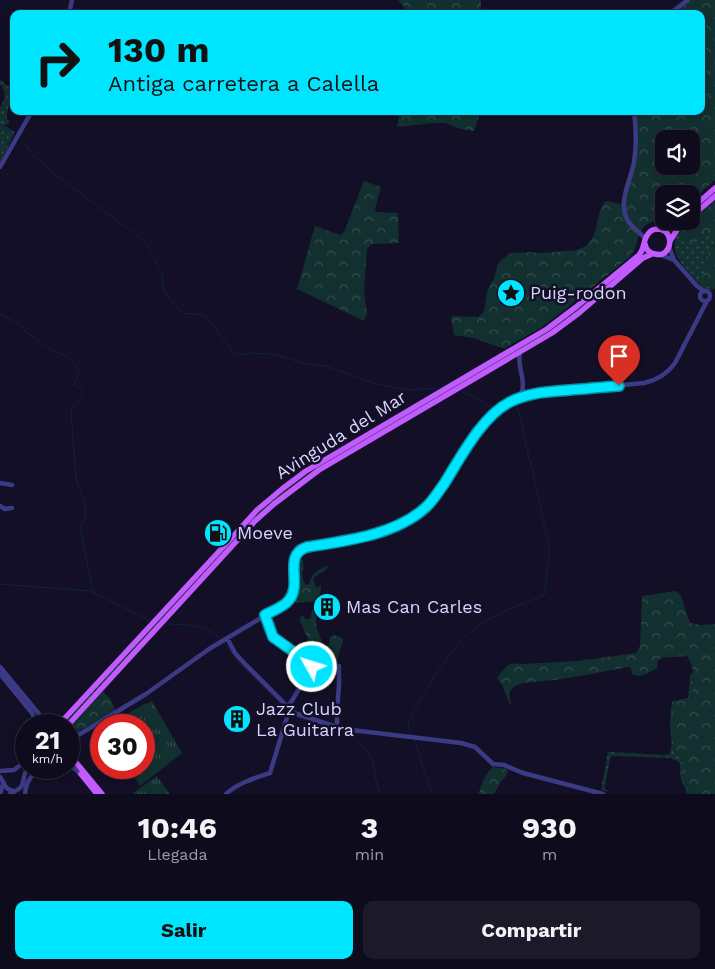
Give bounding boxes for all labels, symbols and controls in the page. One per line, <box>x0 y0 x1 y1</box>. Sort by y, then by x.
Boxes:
text: 130 m <box>108 29 209 71</box>
icon: right <box>25 30 90 95</box>
text: Antiga carretera a Calella <box>108 71 379 96</box>
map controls <box>655 130 700 230</box>
button: sound <box>655 130 700 175</box>
button: layers <box>655 185 700 230</box>
place icon: Puig-rodon <box>496 278 526 308</box>
place label: Puig-rodon <box>530 282 627 303</box>
pin <box>598 335 640 386</box>
icon: arrive <box>605 342 633 370</box>
street label: Avinguda del Mar <box>272 386 410 483</box>
fuel station icon: Moeve <box>203 518 233 548</box>
place label: Moeve <box>237 522 293 543</box>
building icon: Mas Can Carles <box>312 592 342 622</box>
place label: Mas Can Carles <box>346 596 482 617</box>
position arrow <box>285 640 337 692</box>
place label: Jazz Club La Guitarra <box>256 698 354 740</box>
building icon: Jazz Club La Guitarra <box>222 704 252 734</box>
speed limit sign: 30 <box>90 714 155 779</box>
text: 21 <box>35 726 60 755</box>
text: km/h <box>32 752 63 766</box>
text: 10:46 <box>138 810 217 845</box>
text: 3 <box>360 810 378 845</box>
text: 930 <box>522 810 577 845</box>
text: Llegada <box>147 845 208 864</box>
text: min <box>355 845 384 864</box>
text: m <box>542 845 557 864</box>
button: Salir <box>15 901 353 959</box>
button: Compartir <box>363 901 700 959</box>

